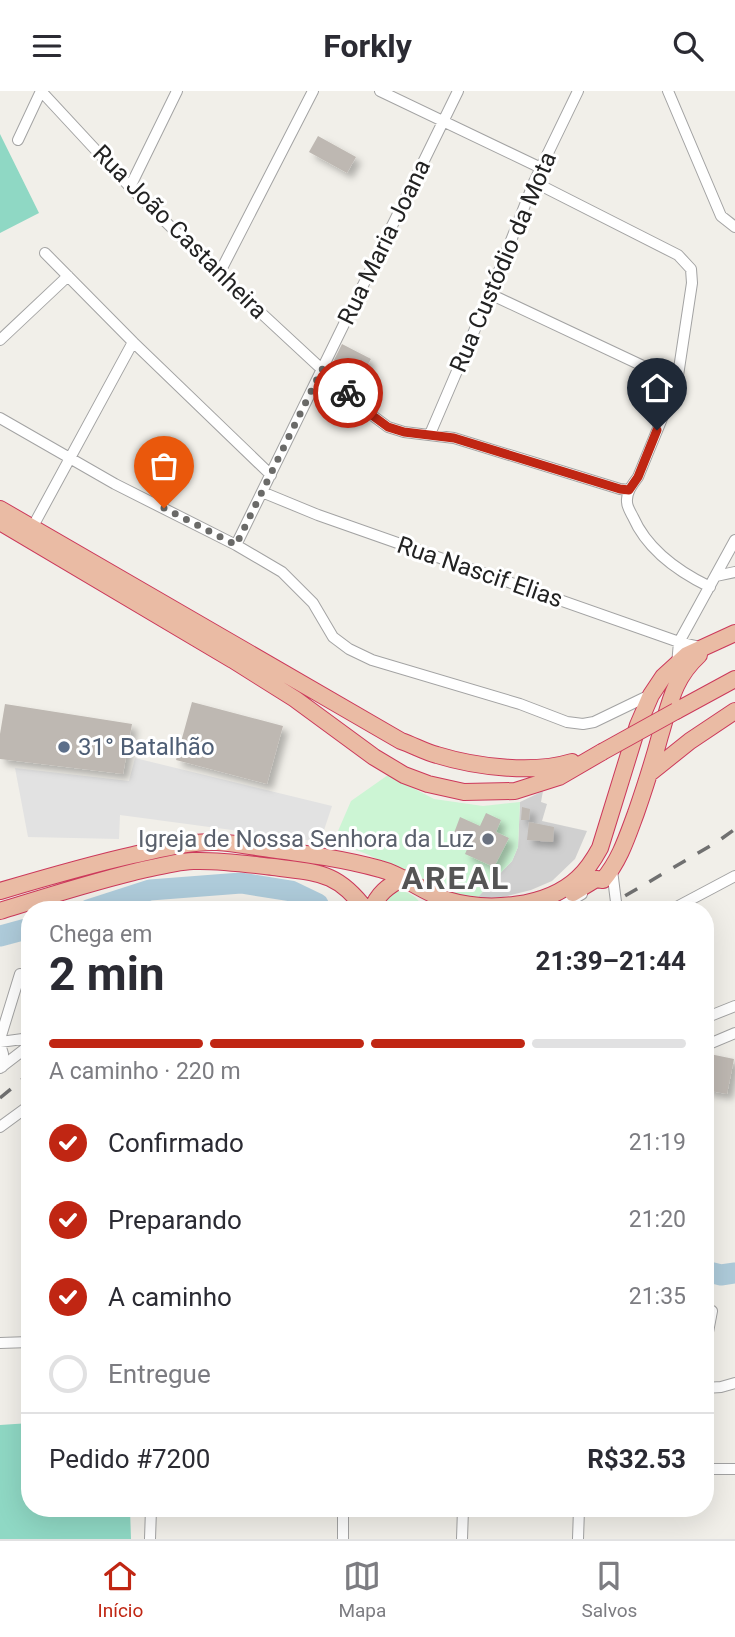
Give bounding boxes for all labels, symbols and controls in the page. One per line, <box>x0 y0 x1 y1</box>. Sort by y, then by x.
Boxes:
icon: menu <box>28 27 66 65</box>
text: Forkly <box>323 27 412 65</box>
icon: search <box>669 27 707 65</box>
street label: Rua João Castanheira <box>87 139 273 325</box>
street label: Rua Custódio da Mota <box>444 148 562 376</box>
street label: Rua Maria Joana <box>332 155 436 329</box>
courier <box>313 358 383 428</box>
pin <box>627 358 687 430</box>
icon: home <box>638 369 676 407</box>
icon: bike <box>329 374 367 412</box>
pin <box>134 436 194 508</box>
icon: bag <box>145 447 183 485</box>
street label: Rua Nascif Elias <box>394 531 566 613</box>
place label: 31° Batalhão <box>78 733 215 761</box>
marker: 31° Batalhão <box>56 739 72 755</box>
place label: Igreja de Nossa Senhora da Luz <box>138 825 474 853</box>
marker: Igreja de Nossa Senhora da Luz <box>480 831 496 847</box>
district label: AREAL <box>402 859 510 897</box>
text: Chega em <box>49 921 152 948</box>
text: 21:39–21:44 <box>536 946 686 976</box>
text: 2 min <box>49 947 165 1001</box>
text: A caminho · 220 m <box>49 1058 241 1085</box>
icon: check <box>49 1124 87 1162</box>
text: Confirmado <box>108 1128 244 1158</box>
text: 21:19 <box>629 1129 686 1156</box>
icon: check <box>49 1201 87 1239</box>
text: Preparando <box>108 1205 242 1235</box>
text: 21:20 <box>629 1206 686 1233</box>
icon: check <box>49 1278 87 1316</box>
text: A caminho <box>108 1282 232 1312</box>
text: 21:35 <box>629 1283 686 1310</box>
text: Entregue <box>108 1359 211 1389</box>
text: Pedido #7200 <box>49 1444 210 1474</box>
text: R$32.53 <box>587 1444 686 1474</box>
tab: Início <box>98 1557 143 1622</box>
tab: Mapa <box>338 1557 386 1622</box>
tab: Salvos <box>581 1557 637 1622</box>

